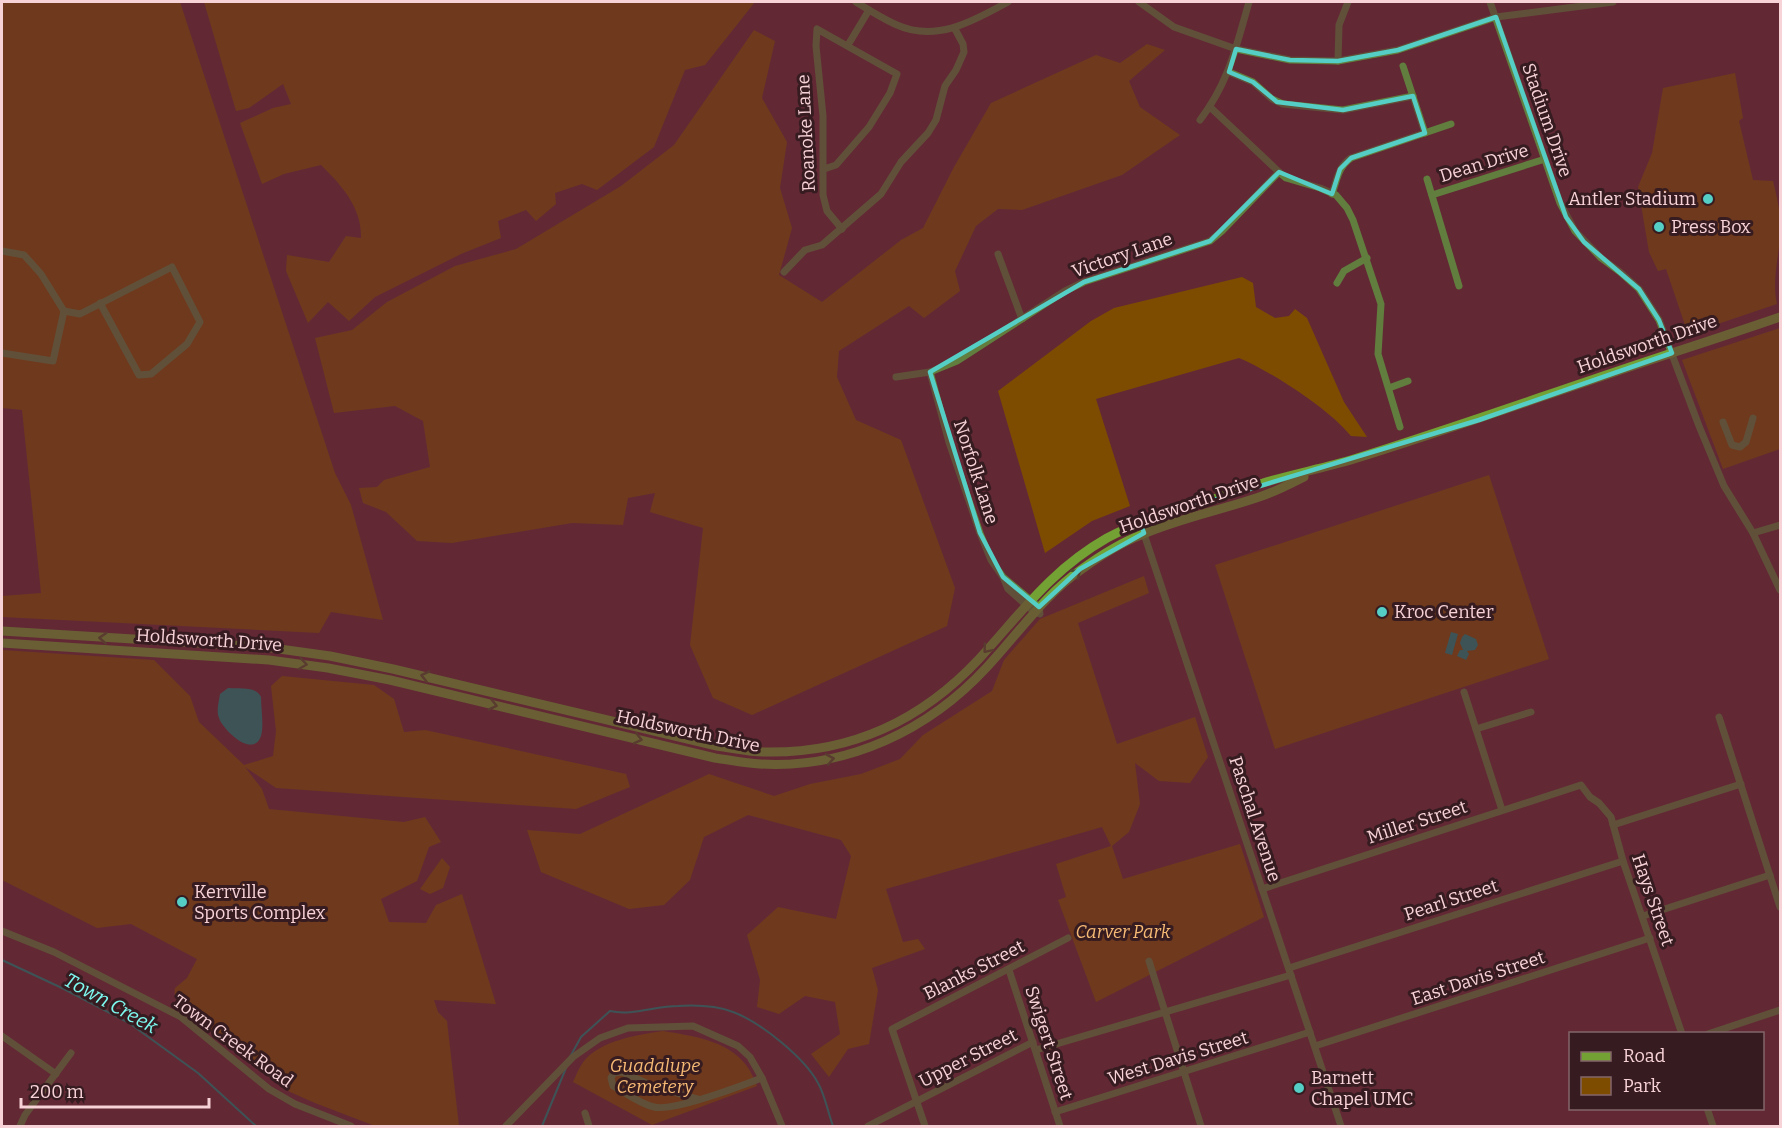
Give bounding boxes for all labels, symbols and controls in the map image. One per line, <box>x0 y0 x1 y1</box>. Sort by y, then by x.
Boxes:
street label: Stadium Drive <box>1517 60 1577 180</box>
street label: Roanoke Lane <box>792 74 820 192</box>
street label: Dean Drive <box>1437 139 1531 187</box>
place label: Antler Stadium <box>1568 188 1696 210</box>
marker: Antler Stadium <box>1701 192 1715 206</box>
place label: Press Box <box>1671 216 1751 238</box>
marker: Press Box <box>1652 220 1666 234</box>
street label: Victory Lane <box>1069 228 1175 282</box>
street label: Holdsworth Drive <box>1574 310 1720 378</box>
street label: Norfolk Lane <box>949 417 1003 527</box>
street label: Holdsworth Drive <box>1116 470 1262 538</box>
one-way arrow <box>1070 569 1081 580</box>
place label: Kroc Center <box>1394 601 1494 623</box>
marker: Kroc Center <box>1375 605 1389 619</box>
street label: Holdsworth Drive <box>135 624 283 656</box>
one-way arrow <box>98 631 107 644</box>
one-way arrow <box>983 642 994 653</box>
one-way arrow <box>298 658 307 670</box>
one-way arrow <box>421 671 431 684</box>
one-way arrow <box>488 697 498 710</box>
street label: Holdsworth Drive <box>614 705 762 757</box>
one-way arrow <box>633 732 643 745</box>
one-way arrow <box>826 753 835 765</box>
street label: Paschal Avenue <box>1224 753 1286 885</box>
street label: Miller Street <box>1364 795 1470 849</box>
street label: Hays Street <box>1627 851 1679 949</box>
street label: Pearl Street <box>1401 874 1501 926</box>
place label: Kerrville Sports Complex <box>194 881 326 924</box>
marker: Kerrville Sports Complex <box>175 895 189 909</box>
park label: Carver Park <box>1076 921 1171 943</box>
street label: Blanks Street <box>920 935 1029 1005</box>
street label: East Davis Street <box>1408 946 1548 1010</box>
water label: Town Creek <box>60 968 162 1039</box>
street label: Swigert Street <box>1020 983 1078 1103</box>
street label: Town Creek Road <box>169 990 298 1092</box>
street label: Upper Street <box>915 1024 1021 1092</box>
street label: West Davis Street <box>1105 1026 1251 1090</box>
legend <box>1569 1032 1764 1110</box>
text: Road <box>1623 1045 1666 1067</box>
park label: Guadalupe Cemetery <box>610 1055 700 1098</box>
place label: Barnett Chapel UMC <box>1311 1067 1414 1110</box>
scale bar <box>21 1071 208 1109</box>
text: Park <box>1623 1075 1662 1097</box>
text: 200 m <box>30 1081 84 1103</box>
marker: Barnett Chapel UMC <box>1292 1081 1306 1095</box>

